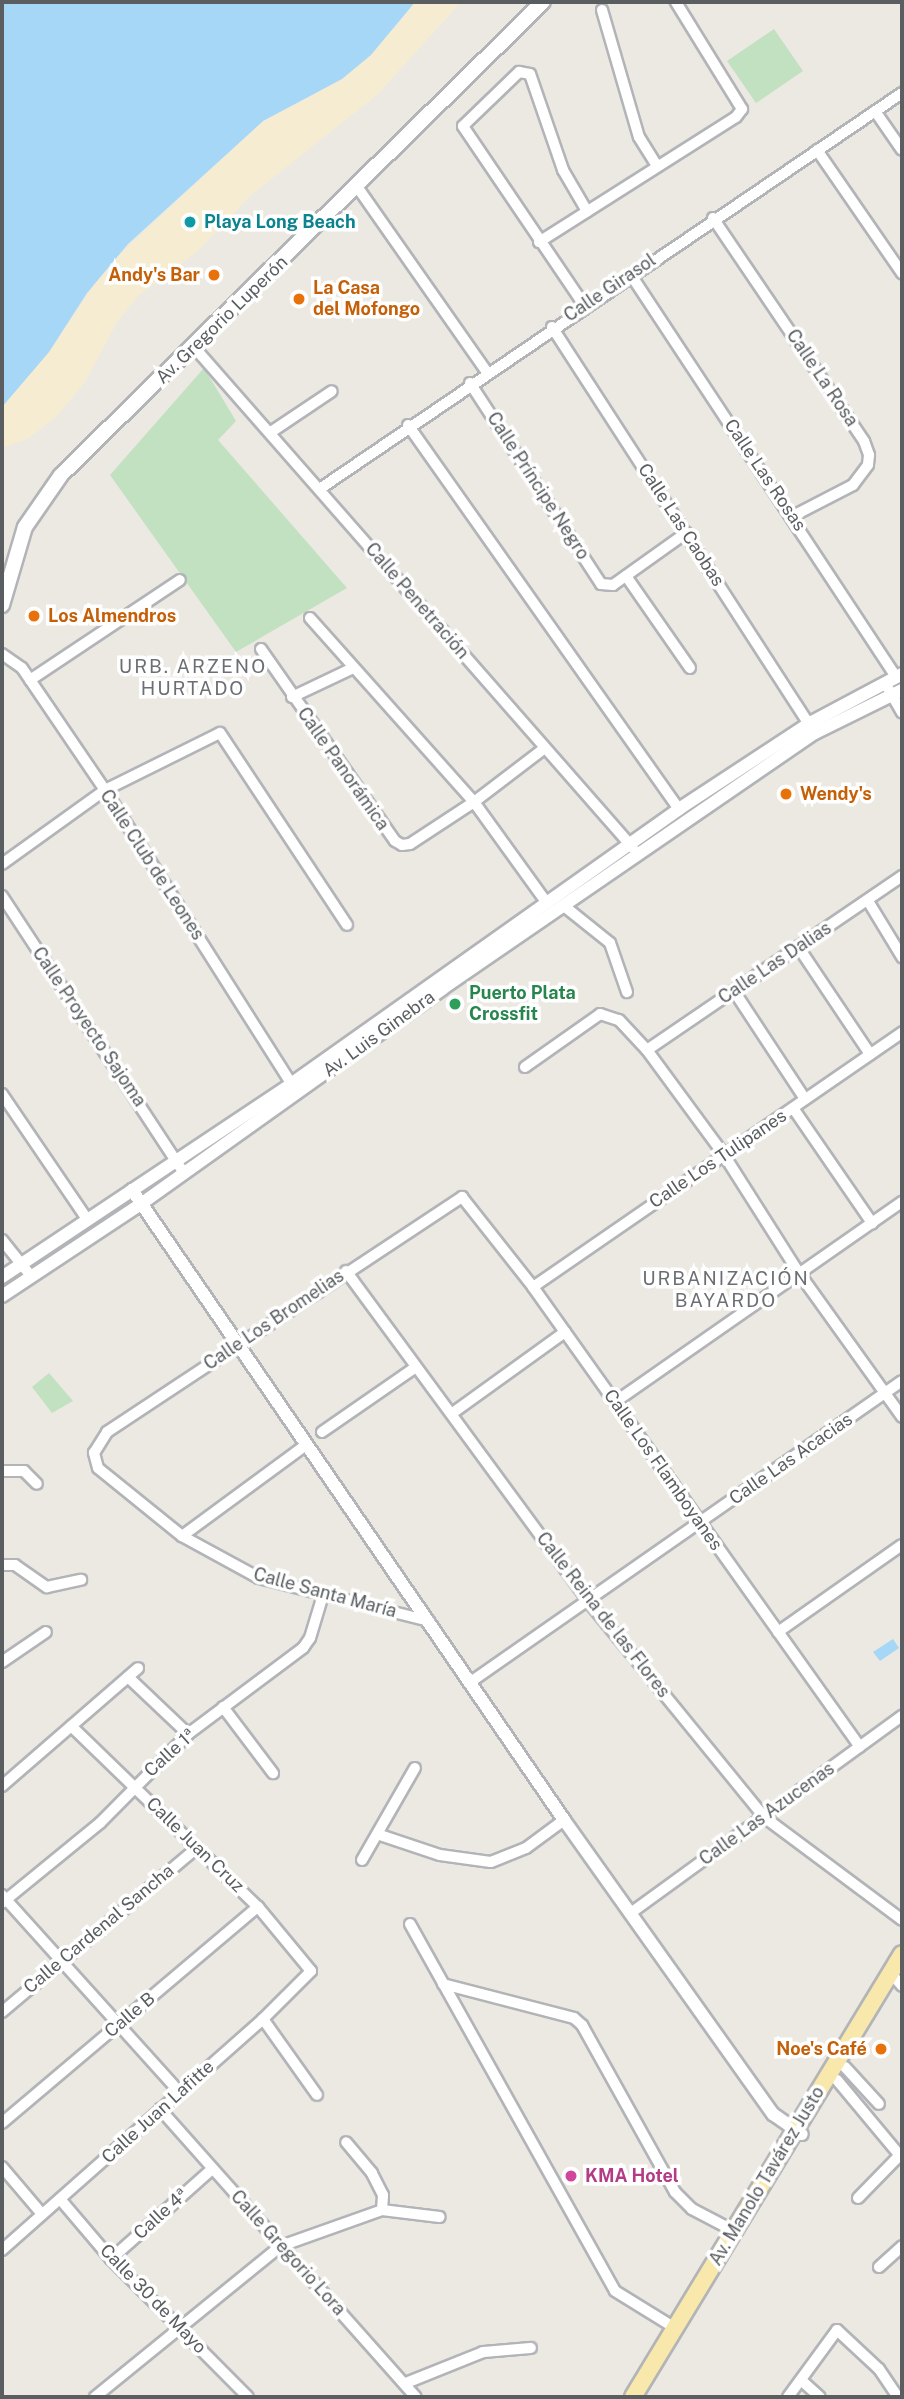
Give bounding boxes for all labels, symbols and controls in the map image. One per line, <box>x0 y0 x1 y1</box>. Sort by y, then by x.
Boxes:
place label: Playa Long Beach <box>204 211 356 233</box>
marker: Playa Long Beach <box>182 214 198 230</box>
street label: Calle Girasol <box>560 249 660 327</box>
street label: Av. Gregorio Luperón <box>152 251 292 389</box>
place label: Andy's Bar <box>108 264 200 286</box>
marker: Andy's Bar <box>206 267 222 283</box>
place label: La Casa del Mofongo <box>313 278 420 320</box>
marker: La Casa del Mofongo <box>291 291 307 307</box>
street label: Calle La Rosa <box>782 325 862 431</box>
street label: Calle Príncipe Negro <box>482 408 594 564</box>
street label: Calle Las Rosas <box>720 415 810 535</box>
street label: Calle Las Caobas <box>633 459 729 591</box>
street label: Calle Penetración <box>361 538 473 664</box>
place label: Los Almendros <box>48 605 176 627</box>
marker: Los Almendros <box>26 608 42 624</box>
district label: URB. ARZENO HURTADO <box>120 656 266 700</box>
street label: Calle Panorámica <box>293 703 393 835</box>
place label: Wendy's <box>800 783 872 805</box>
street label: Calle Club de Leones <box>95 785 209 945</box>
marker: Wendy's <box>778 786 794 802</box>
street label: Calle Las Dalias <box>714 917 836 1009</box>
street label: Calle Proyecto Sajoma <box>27 943 151 1111</box>
place label: Puerto Plata Crossfit <box>469 983 576 1026</box>
street label: Av. Luis Ginebra <box>319 986 439 1082</box>
marker: Puerto Plata Crossfit <box>447 996 463 1012</box>
street label: Calle Los Tulipanes <box>645 1105 791 1213</box>
street label: Calle Los Bromelias <box>200 1265 348 1375</box>
district label: URBANIZACIÓN BAYARDO <box>644 1268 808 1312</box>
street label: Calle Los Flamboyanes <box>599 1385 727 1555</box>
street label: Calle Las Acacias <box>725 1408 857 1510</box>
street label: Calle Reina de las Flores <box>532 1528 674 1702</box>
street label: Calle Santa María <box>251 1563 399 1623</box>
street label: Calle 1ª <box>140 1724 200 1782</box>
street label: Calle Las Azucenas <box>695 1758 839 1870</box>
street label: Calle Juan Cruz <box>142 1793 248 1897</box>
street label: Calle Cardenal Sancha <box>19 1860 179 1998</box>
street label: Calle B <box>100 1988 160 2042</box>
place label: Noe's Café <box>776 2038 867 2060</box>
marker: Noe's Café <box>873 2041 889 2057</box>
street label: Calle Juan Lafitte <box>97 2056 219 2168</box>
street label: Av. Manolo Tavárez Justo <box>705 2082 829 2270</box>
place label: KMA Hotel <box>585 2165 679 2187</box>
marker: KMA Hotel <box>563 2168 579 2184</box>
street label: Calle 4ª <box>129 2184 193 2244</box>
street label: Calle Gregorio Lora <box>226 2186 350 2320</box>
street label: Calle 30 de Mayo <box>95 2240 211 2358</box>

